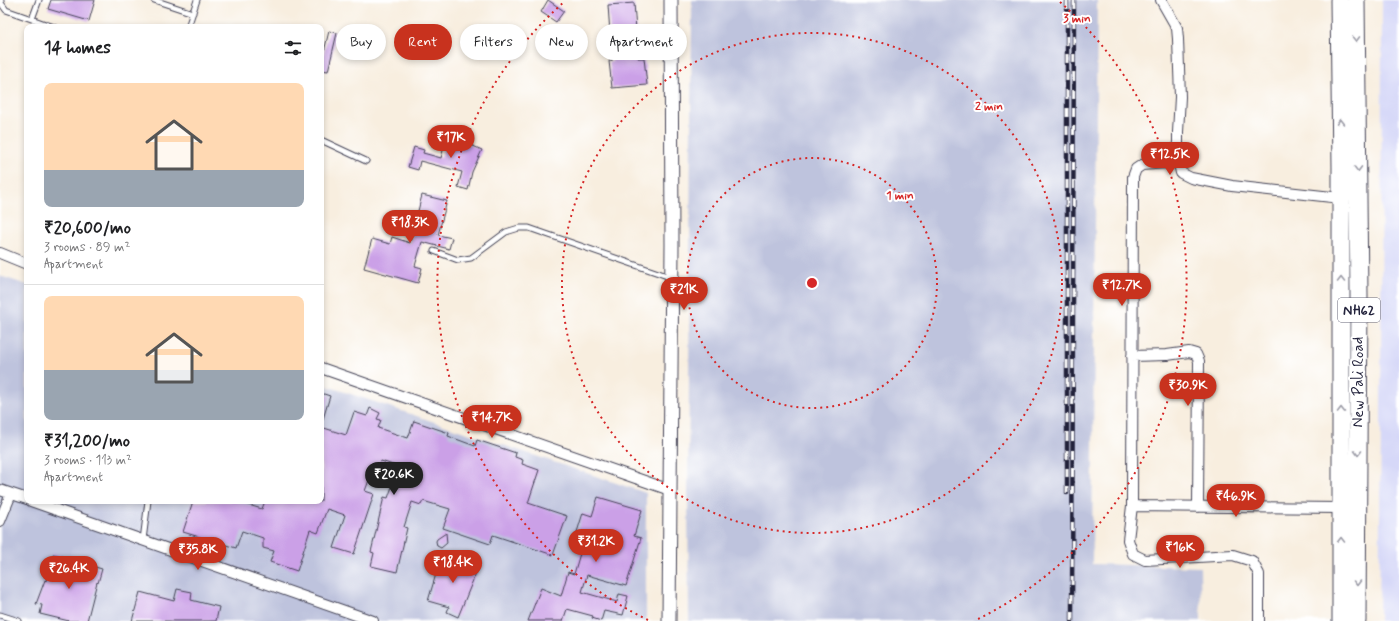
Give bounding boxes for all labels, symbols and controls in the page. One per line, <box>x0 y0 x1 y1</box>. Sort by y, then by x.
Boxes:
text: 3 min <box>1063 11 1091 27</box>
chip: Buy <box>336 24 386 60</box>
chip: Rent <box>394 24 452 60</box>
chip: Filters <box>460 24 527 60</box>
chip: New <box>535 24 588 60</box>
chip: Apartment <box>596 24 687 60</box>
one-way arrow <box>1352 36 1360 42</box>
text: 14 homes <box>44 37 111 59</box>
icon: filters <box>282 37 304 59</box>
text: 2 min <box>975 99 1003 115</box>
icon: home <box>138 109 210 181</box>
one-way arrow <box>1336 119 1344 125</box>
pin: ₹17K <box>427 125 475 159</box>
text: ₹17K <box>437 129 465 146</box>
pin: ₹12.5K <box>1137 142 1203 176</box>
text: ₹12.5K <box>1150 146 1190 163</box>
one-way arrow <box>1354 166 1362 172</box>
text: 1 min <box>886 188 914 204</box>
pin: ₹18.3K <box>377 210 443 244</box>
text: ₹18.3K <box>391 214 429 231</box>
text: ₹20,600/mo <box>44 217 131 239</box>
text: 3 rooms · 89 m² <box>44 239 130 256</box>
text: Apartment <box>44 256 103 273</box>
pin: ₹12.7K <box>1089 273 1155 307</box>
centre of rings <box>805 276 819 290</box>
pin: ₹21K <box>660 277 708 311</box>
text: ₹12.7K <box>1102 277 1142 294</box>
one-way arrow <box>1337 277 1345 283</box>
text: ₹21K <box>670 281 698 298</box>
road number: NH62 <box>1338 298 1380 322</box>
icon: home <box>138 322 210 394</box>
street label: New Pali Road <box>1349 337 1369 427</box>
pin: ₹30.9K <box>1155 373 1221 407</box>
text: ₹30.9K <box>1168 377 1208 394</box>
pin: ₹14.7K <box>459 405 525 439</box>
one-way arrow <box>1337 407 1345 413</box>
text: ₹14.7K <box>472 409 512 426</box>
text: ₹31,200/mo <box>44 430 130 452</box>
one-way arrow <box>1354 450 1362 456</box>
text: 3 rooms · 113 m² <box>44 452 132 469</box>
pin: ₹20.6K <box>361 462 427 496</box>
text: ₹20.6K <box>374 466 414 483</box>
text: Apartment <box>44 469 103 486</box>
pin: ₹46.9K <box>1203 484 1269 518</box>
text: ₹46.9K <box>1216 488 1256 505</box>
pin: ₹31.2K <box>563 529 629 563</box>
text: ₹31.2K <box>577 533 615 550</box>
pin: ₹16K <box>1156 535 1204 569</box>
pin: ₹35.8K <box>165 537 231 571</box>
one-way arrow <box>1337 537 1345 543</box>
text: ₹16K <box>1165 539 1195 556</box>
text: ₹35.8K <box>178 541 218 558</box>
pin: ₹18.4K <box>420 550 486 584</box>
text: ₹18.4K <box>433 554 473 571</box>
pin: ₹26.4K <box>36 556 102 590</box>
text: ₹26.4K <box>49 560 89 577</box>
one-way arrow <box>1353 580 1361 586</box>

